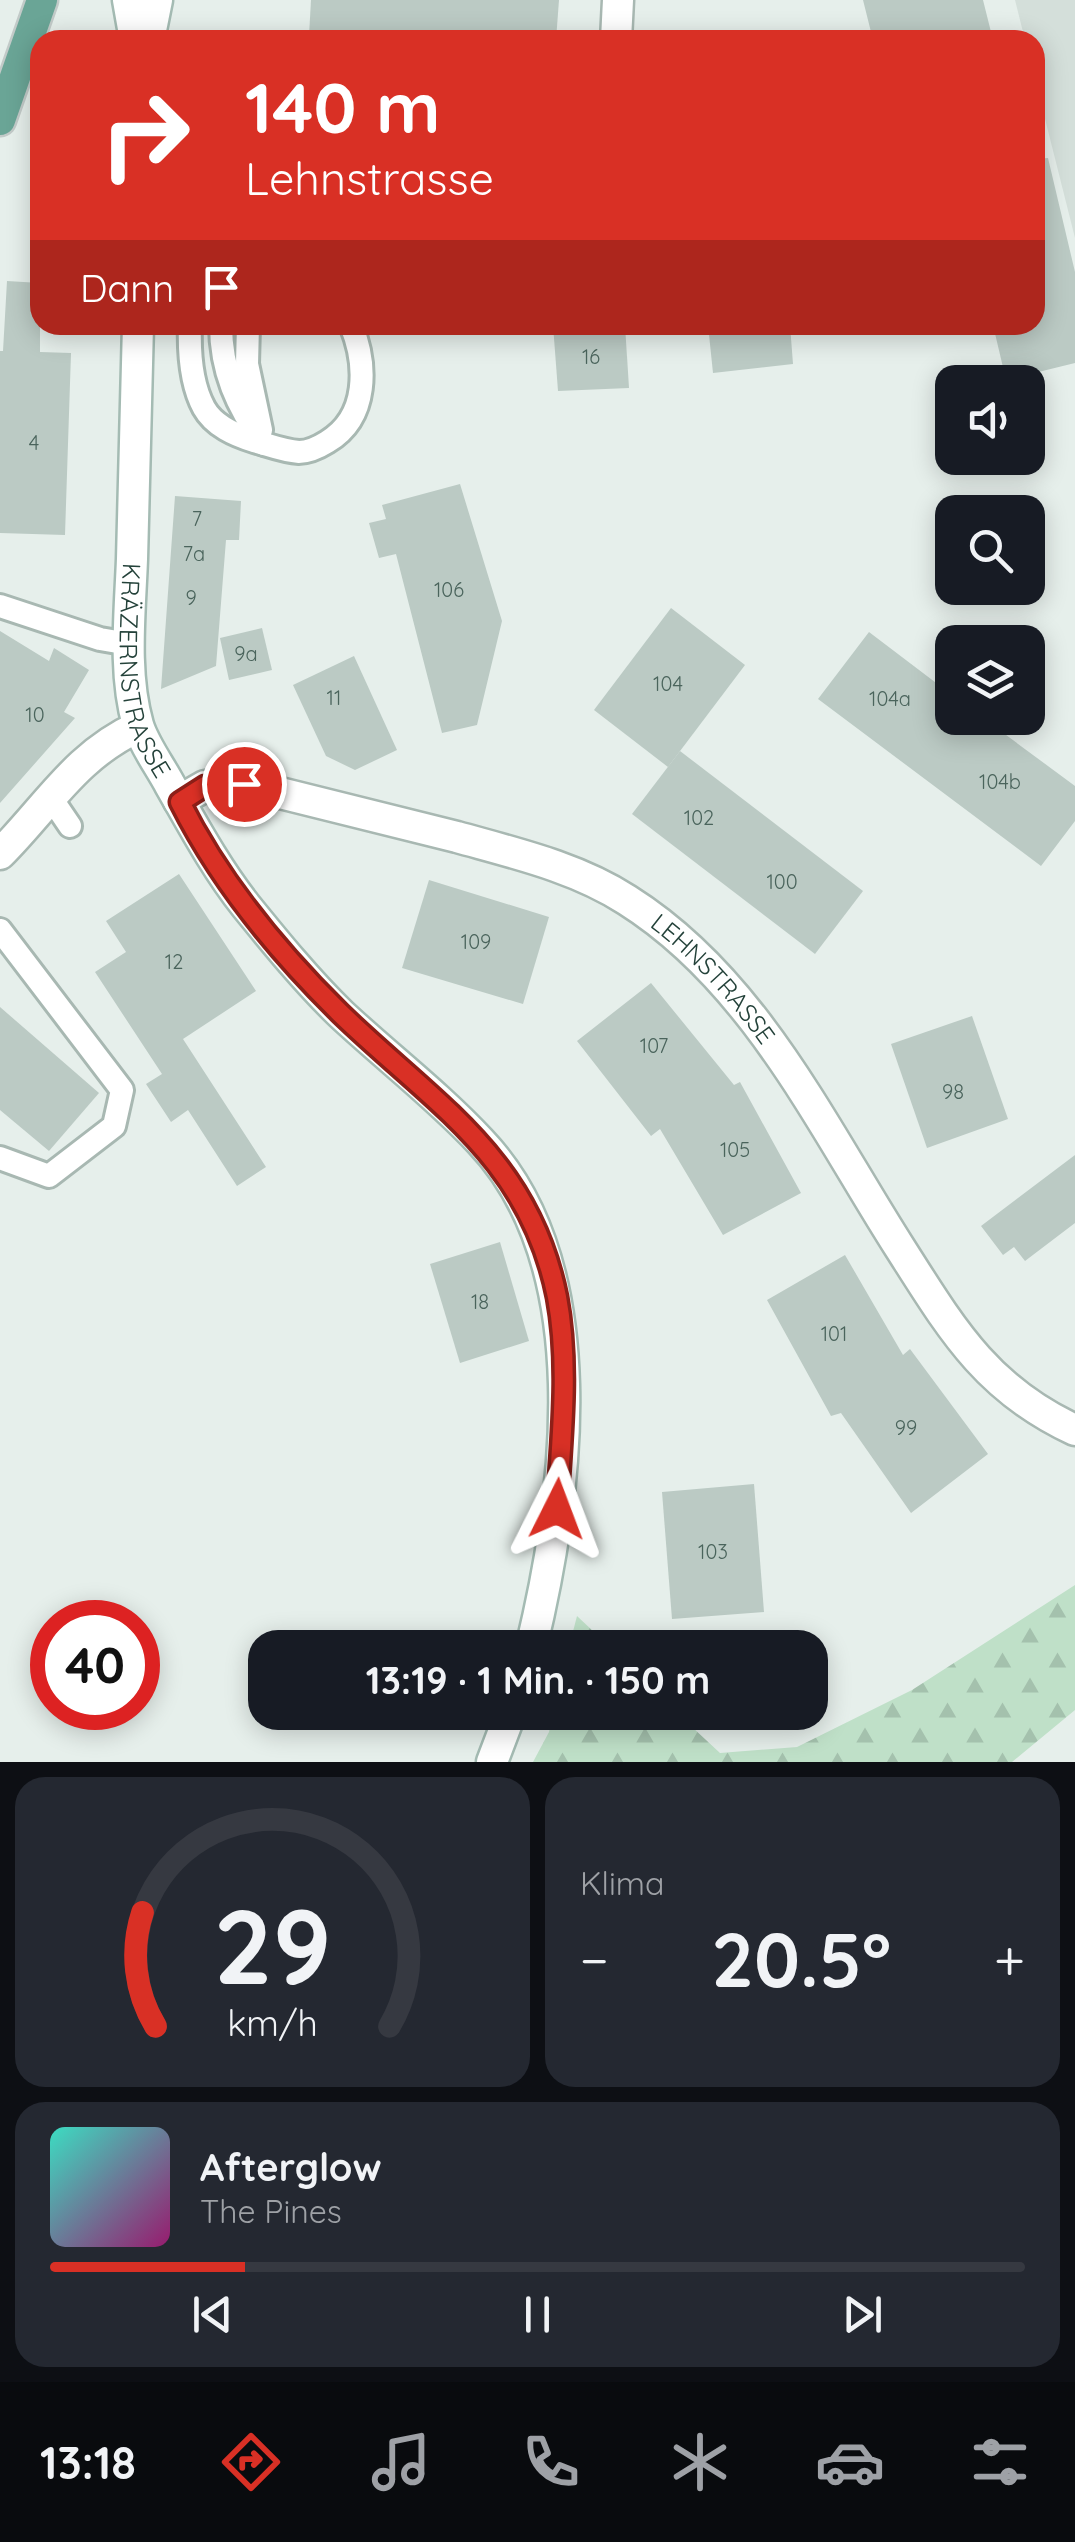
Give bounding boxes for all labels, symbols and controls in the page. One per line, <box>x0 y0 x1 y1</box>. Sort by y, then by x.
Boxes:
text: 140 m <box>245 63 441 151</box>
icon: right <box>80 70 210 200</box>
text: Lehnstrasse <box>245 150 494 206</box>
icon: arrive <box>194 260 249 315</box>
text: Dann <box>80 264 174 312</box>
house number: 16 <box>582 344 600 369</box>
map controls <box>935 365 1045 735</box>
button: sound <box>935 365 1045 475</box>
house number: 4 <box>29 430 39 455</box>
button: search <box>935 495 1045 605</box>
house number: 7 <box>192 506 202 531</box>
house number: 7a <box>183 541 205 566</box>
street label: KRÄZERNSTRASSE <box>114 562 178 783</box>
house number: 106 <box>434 577 464 602</box>
house number: 9 <box>185 585 197 610</box>
button: layers <box>935 625 1045 735</box>
house number: 9a <box>234 641 258 666</box>
house number: 104 <box>653 671 683 696</box>
house number: 11 <box>327 685 341 710</box>
house number: 104a <box>869 686 911 711</box>
house number: 10 <box>25 702 45 727</box>
pin <box>202 742 287 827</box>
icon: arrive <box>217 757 272 812</box>
house number: 104b <box>979 769 1021 794</box>
house number: 102 <box>684 805 714 830</box>
house number: 100 <box>766 869 798 894</box>
street label: LEHNSTRASSE <box>645 906 782 1050</box>
house number: 109 <box>461 929 491 954</box>
house number: 12 <box>165 949 183 974</box>
house number: 107 <box>640 1033 668 1058</box>
house number: 98 <box>942 1079 964 1104</box>
house number: 105 <box>720 1137 750 1162</box>
house number: 18 <box>471 1289 489 1314</box>
house number: 101 <box>821 1321 847 1346</box>
house number: 99 <box>895 1415 917 1440</box>
position arrow <box>505 1457 609 1561</box>
house number: 103 <box>698 1539 728 1564</box>
speed limit sign: 40 <box>30 1600 160 1730</box>
text: 13:19 · 1 Min. · 150 m <box>366 1656 710 1704</box>
text: Klima <box>580 1863 664 1903</box>
text: 29 <box>213 1880 332 2010</box>
text: 20.5° <box>711 1912 891 2006</box>
text: − <box>580 1925 609 1994</box>
text: + <box>994 1925 1025 1994</box>
text: km/h <box>227 2000 318 2045</box>
text: Afterglow <box>200 2143 382 2191</box>
text: The Pines <box>200 2191 342 2231</box>
icon: previous <box>185 2287 240 2342</box>
icon: pause <box>510 2287 565 2342</box>
icon: next <box>835 2287 890 2342</box>
icon: directions <box>216 2427 286 2497</box>
icon: music <box>366 2427 436 2497</box>
icon: phone <box>516 2427 586 2497</box>
icon: climate <box>665 2427 735 2497</box>
icon: car <box>815 2427 885 2497</box>
icon: filters <box>965 2427 1035 2497</box>
text: 13:18 <box>40 2434 136 2490</box>

